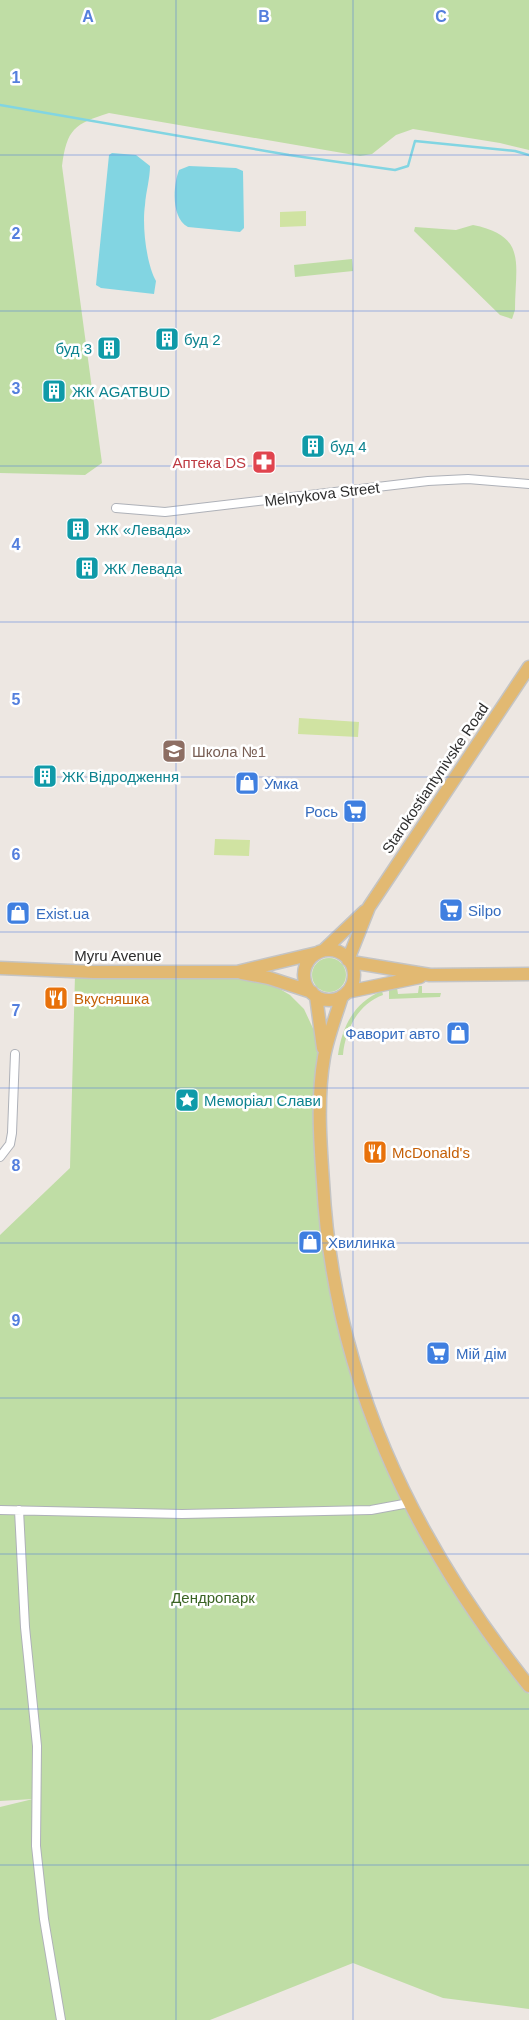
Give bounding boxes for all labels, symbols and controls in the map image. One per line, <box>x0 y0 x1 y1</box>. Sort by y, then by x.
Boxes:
text: A <box>82 8 94 25</box>
text: B <box>258 8 270 25</box>
text: C <box>435 8 447 25</box>
text: 1 <box>12 69 21 86</box>
text: 2 <box>12 225 21 242</box>
building icon: буд 2 <box>154 326 180 352</box>
place label: буд 2 <box>184 331 221 348</box>
building icon: буд 3 <box>96 335 122 361</box>
place label: буд 3 <box>55 340 92 357</box>
building icon: ЖК AGATBUD <box>41 378 67 404</box>
text: 3 <box>12 380 21 397</box>
place label: ЖК AGATBUD <box>72 383 170 400</box>
building icon: буд 4 <box>300 433 326 459</box>
place label: буд 4 <box>330 438 367 455</box>
pharmacy icon: Аптека DS <box>251 449 277 475</box>
place label: Аптека DS <box>173 454 246 471</box>
street label: Melnykova Street <box>263 478 381 509</box>
building icon: ЖК «Левада» <box>65 516 91 542</box>
place label: ЖК «Левада» <box>96 521 191 538</box>
text: 4 <box>12 536 21 553</box>
building icon: ЖК Левада <box>74 555 100 581</box>
place label: ЖК Левада <box>104 560 183 577</box>
text: 5 <box>12 691 21 708</box>
street label: Starokostiantynivske Road <box>378 700 492 856</box>
school or university icon: Школа №1 <box>161 738 187 764</box>
place label: Школа №1 <box>192 743 266 760</box>
building icon: ЖК Відродження <box>32 763 58 789</box>
place label: ЖК Відродження <box>62 768 179 785</box>
shop icon: Умка <box>234 770 260 796</box>
place label: Умка <box>264 775 299 792</box>
supermarket icon: Рось <box>342 798 368 824</box>
place label: Рось <box>305 803 338 820</box>
text: 6 <box>12 846 21 863</box>
supermarket icon: Silpo <box>438 897 464 923</box>
shop icon: Exist.ua <box>5 900 31 926</box>
place label: Silpo <box>468 902 501 919</box>
place label: Exist.ua <box>36 905 90 922</box>
street label: Myru Avenue <box>74 947 162 964</box>
restaurant icon: Вкусняшка <box>43 985 69 1011</box>
place label: Вкусняшка <box>74 990 150 1007</box>
text: 7 <box>12 1002 21 1019</box>
shop icon: Фаворит авто <box>445 1020 471 1046</box>
place label: Фаворит авто <box>345 1025 440 1042</box>
place icon: Меморіал Слави <box>174 1087 200 1113</box>
place label: Меморіал Слави <box>204 1092 321 1109</box>
restaurant icon: McDonald's <box>362 1139 388 1165</box>
place label: McDonald's <box>392 1144 470 1161</box>
text: 8 <box>12 1157 21 1174</box>
shop icon: Хвилинка <box>297 1229 323 1255</box>
place label: Хвилинка <box>328 1234 396 1251</box>
text: 9 <box>12 1312 21 1329</box>
supermarket icon: Мій дім <box>425 1340 451 1366</box>
place label: Мій дім <box>456 1345 507 1362</box>
park label: Дендропарк <box>171 1589 255 1606</box>

